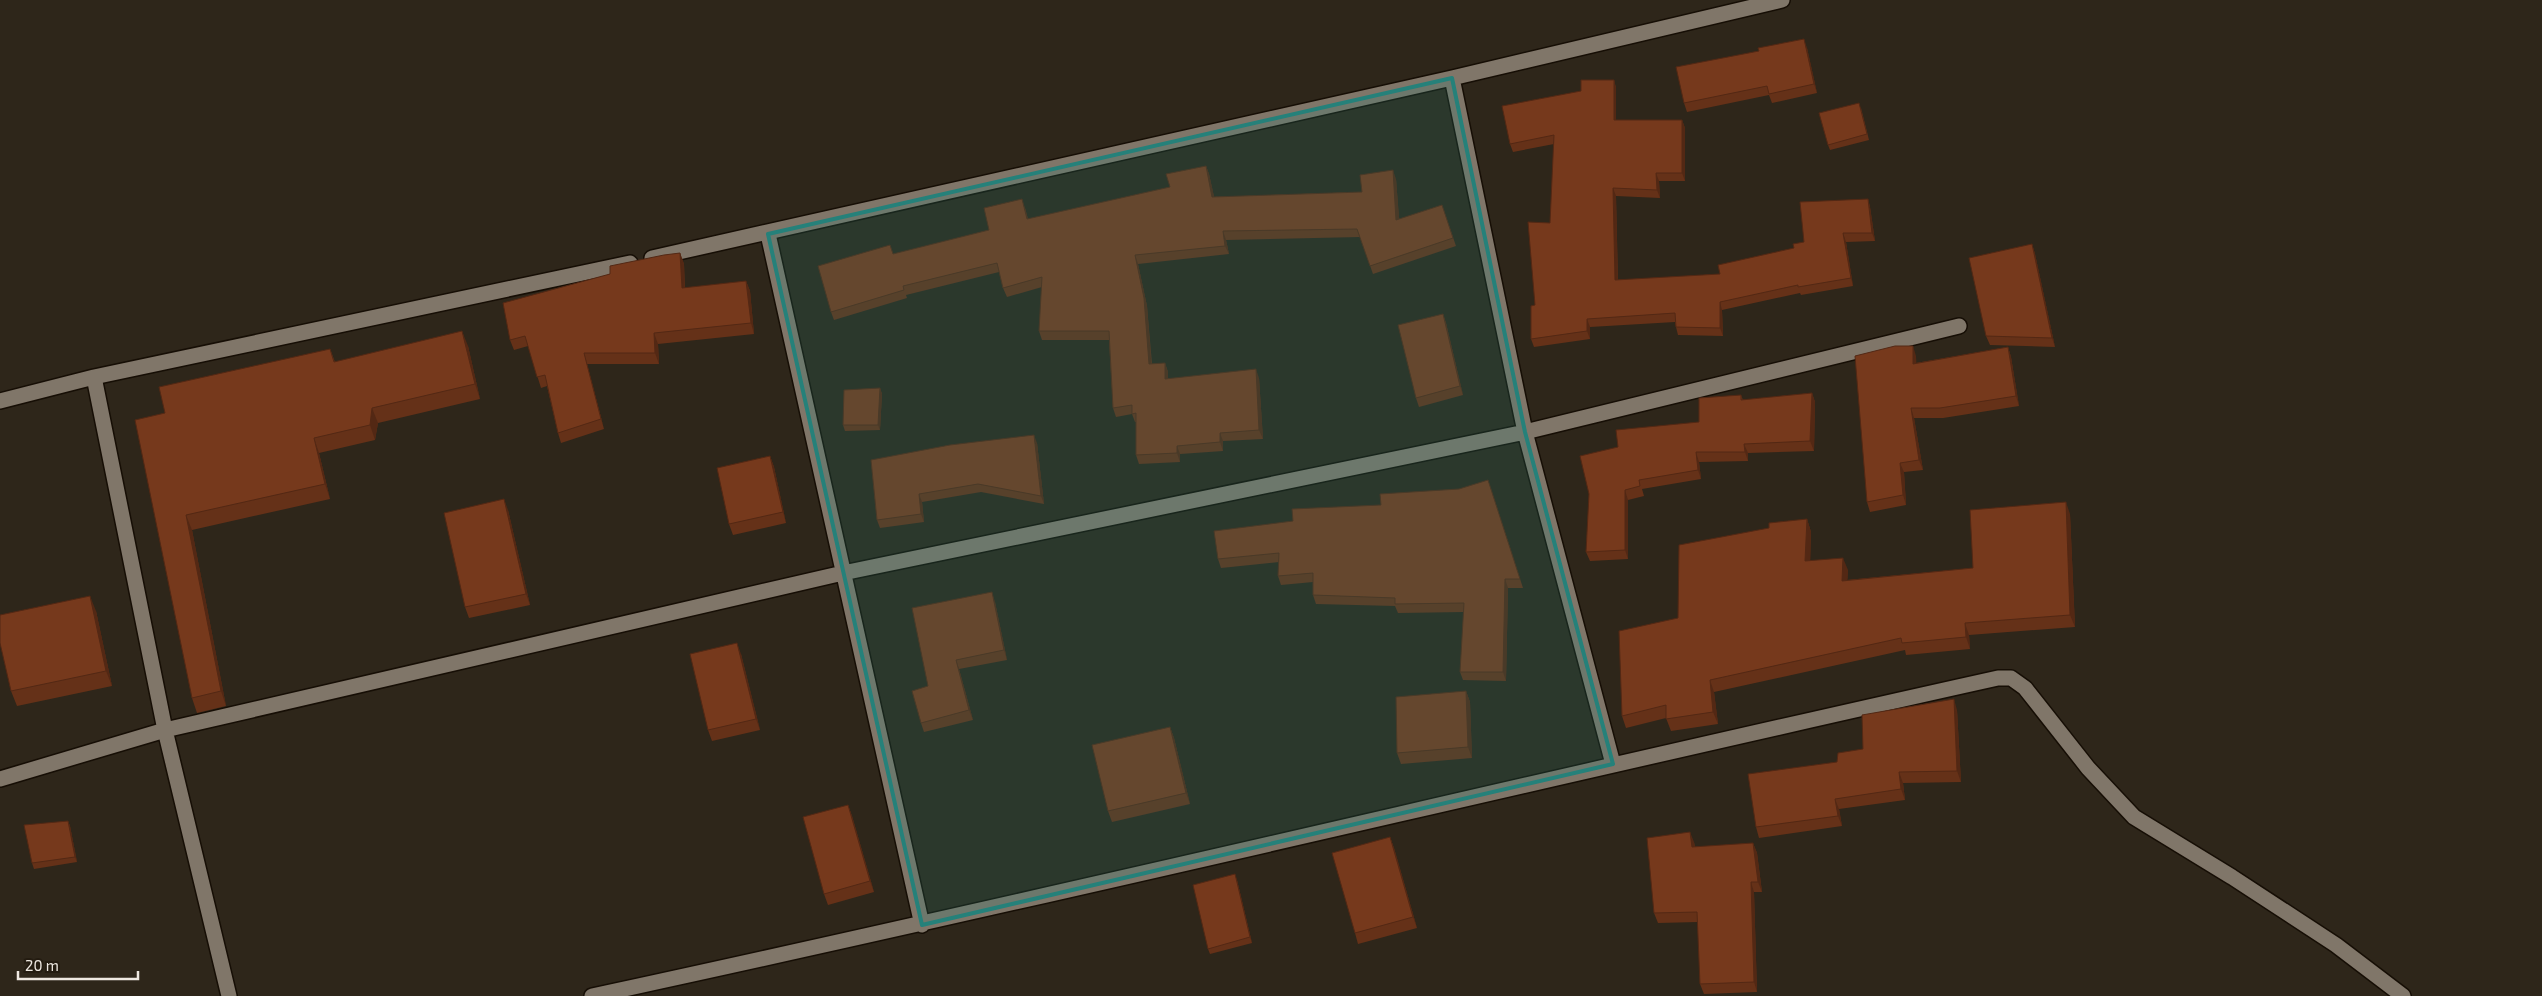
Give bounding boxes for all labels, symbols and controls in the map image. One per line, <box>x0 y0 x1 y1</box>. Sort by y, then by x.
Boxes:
scale bar <box>18 948 138 980</box>
text: 20 m <box>25 956 59 974</box>

